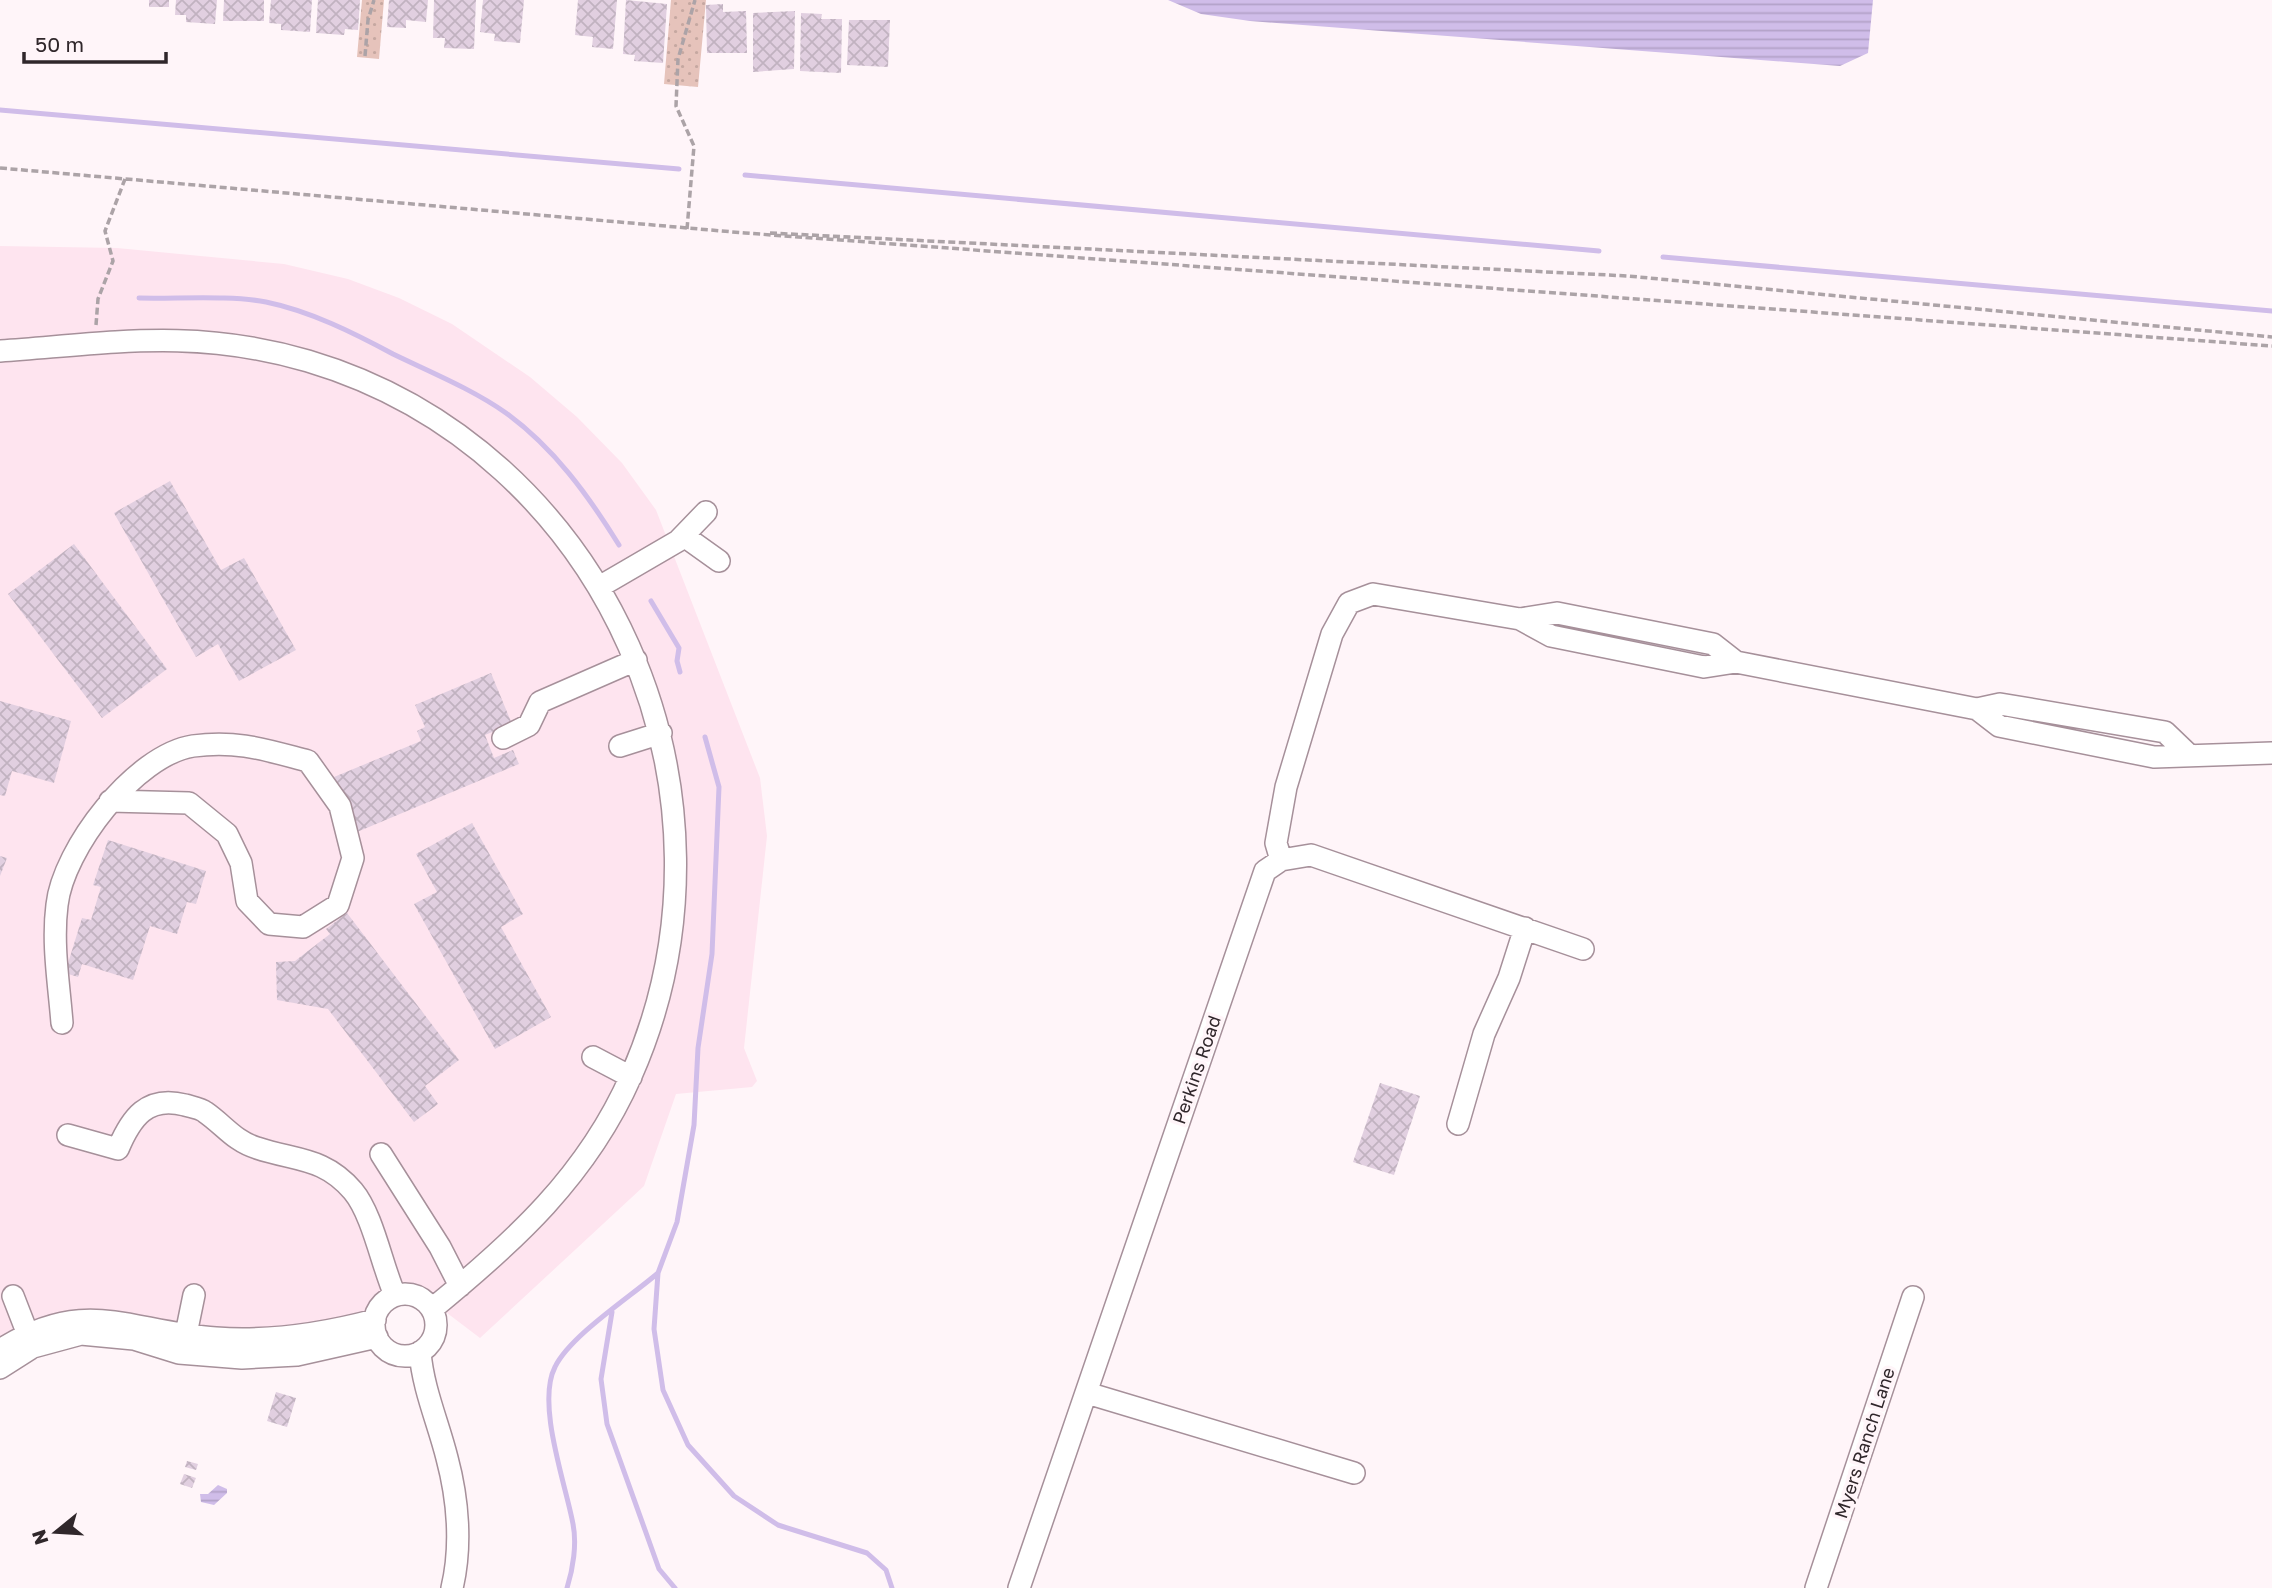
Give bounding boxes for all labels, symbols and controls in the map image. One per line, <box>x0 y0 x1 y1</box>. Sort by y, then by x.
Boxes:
scale bar <box>24 21 166 65</box>
text: 50 m <box>35 31 84 57</box>
street label: Perkins Road <box>1167 1013 1225 1127</box>
street label: Myers Ranch Lane <box>1829 1364 1899 1521</box>
north arrow <box>21 1497 91 1567</box>
text: N <box>26 1527 53 1548</box>

